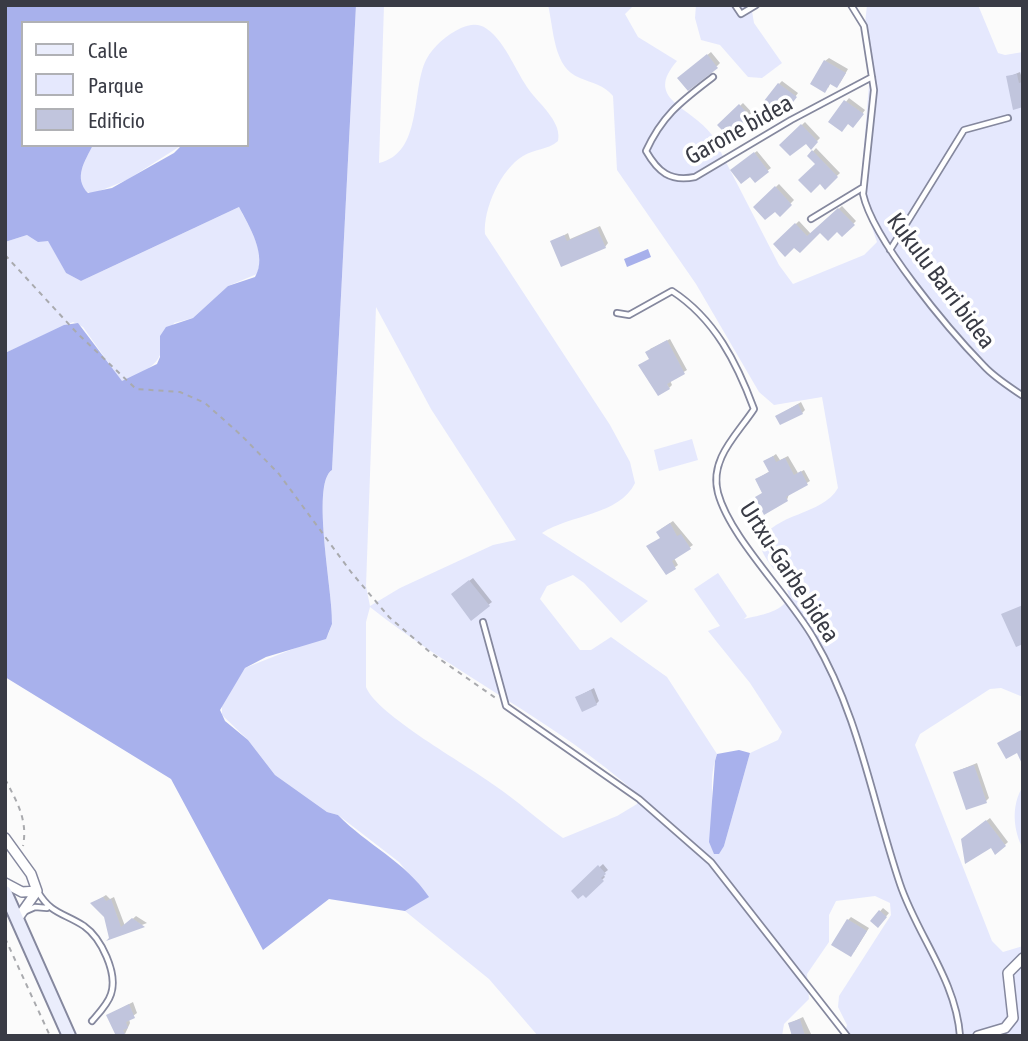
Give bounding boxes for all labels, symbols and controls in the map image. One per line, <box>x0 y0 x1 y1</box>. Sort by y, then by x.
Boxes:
legend <box>21 21 248 147</box>
text: Calle <box>88 38 128 62</box>
text: Parque <box>88 73 143 97</box>
street label: Garone bidea <box>680 89 798 171</box>
text: Edificio <box>88 108 145 132</box>
street label: Kukulu Barri bidea <box>881 208 1001 354</box>
street label: Urtxu-Garbe bidea <box>733 496 845 648</box>

